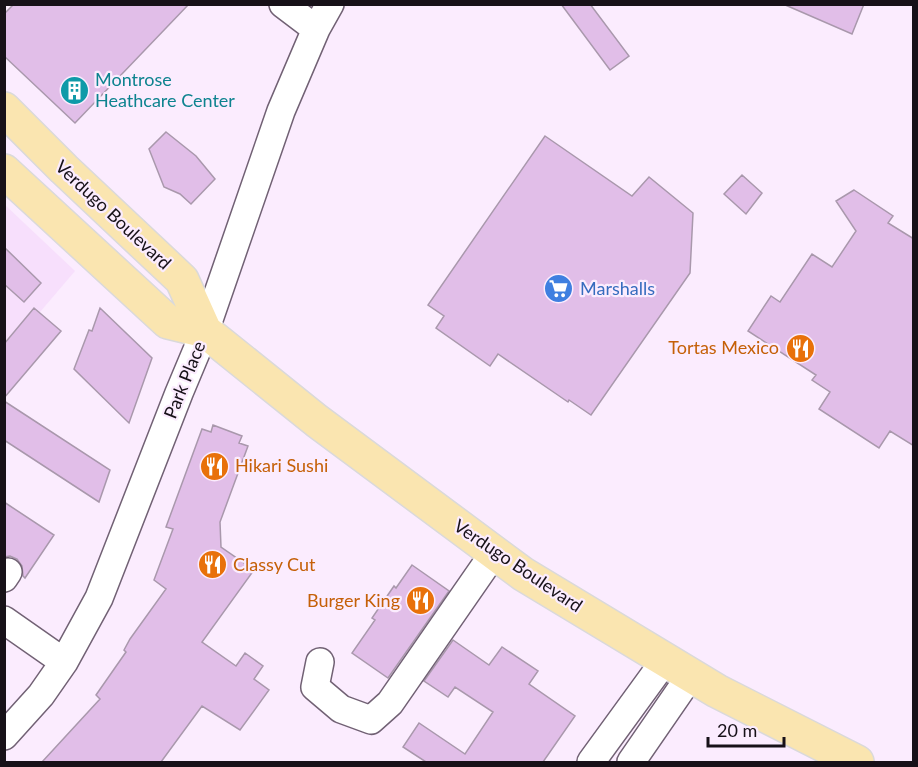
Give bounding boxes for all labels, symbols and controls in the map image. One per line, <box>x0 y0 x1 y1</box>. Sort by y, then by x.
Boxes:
place label: Montrose Heathcare Center <box>95 68 235 111</box>
building icon: Montrose Heathcare Center <box>58 74 90 106</box>
street label: Verdugo Boulevard <box>51 155 176 274</box>
supermarket icon: Marshalls <box>543 273 575 305</box>
place label: Marshalls <box>580 277 655 299</box>
restaurant icon: Tortas Mexico <box>784 332 816 364</box>
place label: Tortas Mexico <box>668 336 779 358</box>
street label: Park Place <box>159 338 210 422</box>
restaurant icon: Hikari Sushi <box>198 450 230 482</box>
place label: Hikari Sushi <box>235 454 328 476</box>
street label: Verdugo Boulevard <box>450 514 587 616</box>
restaurant icon: Classy Cut <box>196 549 228 581</box>
place label: Classy Cut <box>233 553 316 575</box>
restaurant icon: Burger King <box>405 585 437 617</box>
place label: Burger King <box>307 589 400 611</box>
scale bar <box>708 710 784 748</box>
text: 20 m <box>717 719 757 741</box>

